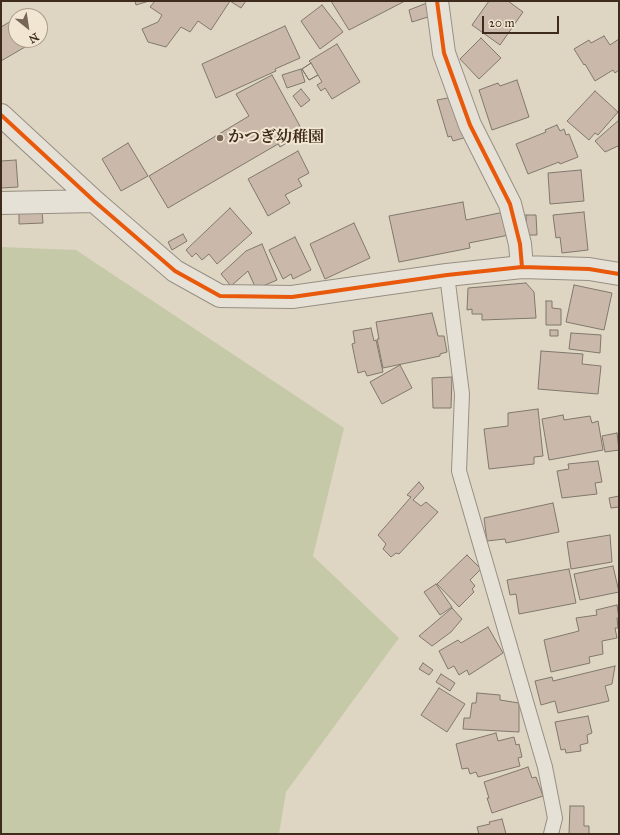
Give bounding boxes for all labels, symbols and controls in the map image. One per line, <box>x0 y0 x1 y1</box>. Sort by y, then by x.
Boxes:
north arrow <box>8 8 48 48</box>
scale bar <box>484 8 561 34</box>
text: 20 m <box>489 16 515 30</box>
text: N <box>26 30 41 46</box>
place label: かつぎ幼稚園 <box>228 128 324 148</box>
marker: かつぎ幼稚園 <box>215 133 225 143</box>

